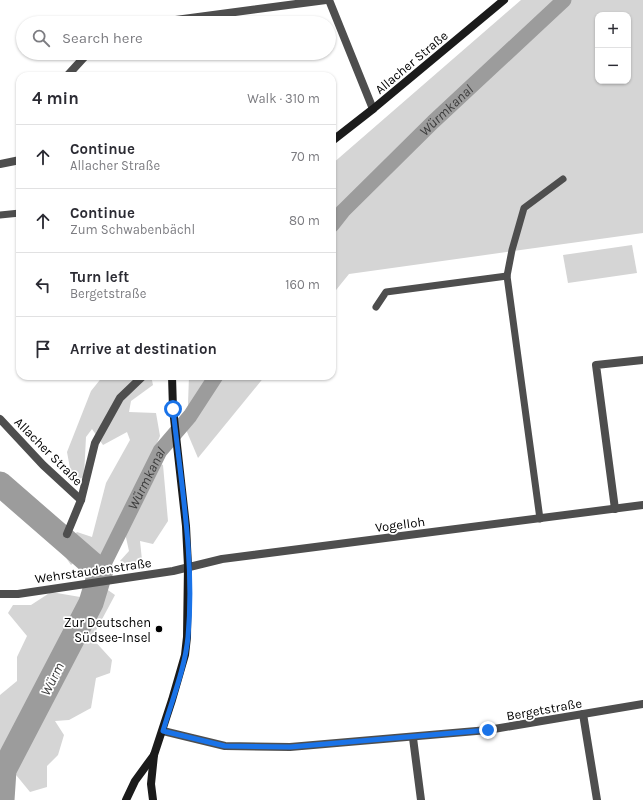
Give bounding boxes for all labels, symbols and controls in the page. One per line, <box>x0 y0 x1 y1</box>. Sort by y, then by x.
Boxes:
map controls <box>595 12 631 84</box>
button: + <box>595 12 631 48</box>
search box <box>16 16 336 60</box>
icon: search <box>30 27 52 49</box>
street label: Allacher Straße <box>372 27 451 97</box>
text: Search here <box>62 29 143 47</box>
button: − <box>595 48 631 84</box>
water label: Würmkanal <box>416 81 477 140</box>
text: 4 min <box>32 88 79 108</box>
text: Walk · 310 m <box>247 91 320 106</box>
text: Continue <box>70 140 135 158</box>
icon: ahead <box>32 146 54 168</box>
text: 70 m <box>291 149 320 164</box>
text: Allacher Straße <box>70 158 160 173</box>
text: Continue <box>70 204 135 222</box>
icon: ahead <box>32 210 54 232</box>
text: 80 m <box>289 213 320 228</box>
text: Zum Schwabenbächl <box>70 222 195 237</box>
text: Turn left <box>70 268 129 286</box>
icon: left <box>32 274 54 296</box>
text: 160 m <box>285 277 320 292</box>
text: Bergetstraße <box>70 286 146 301</box>
icon: arrive <box>32 338 54 360</box>
text: Arrive at destination <box>70 340 217 358</box>
route start <box>164 400 182 418</box>
street label: Allacher Straße <box>11 414 86 489</box>
water label: Würmkanal <box>124 443 169 513</box>
street label: Vogelloh <box>374 514 426 535</box>
street label: Wehrstaudenstraße <box>34 555 153 586</box>
place label: Zur Deutschen Südsee-Insel <box>64 615 151 645</box>
marker: Zur Deutschen Südsee-Insel <box>154 624 164 634</box>
water label: Würm <box>37 660 68 699</box>
street label: Bergetstraße <box>505 695 583 724</box>
route end <box>479 721 497 739</box>

